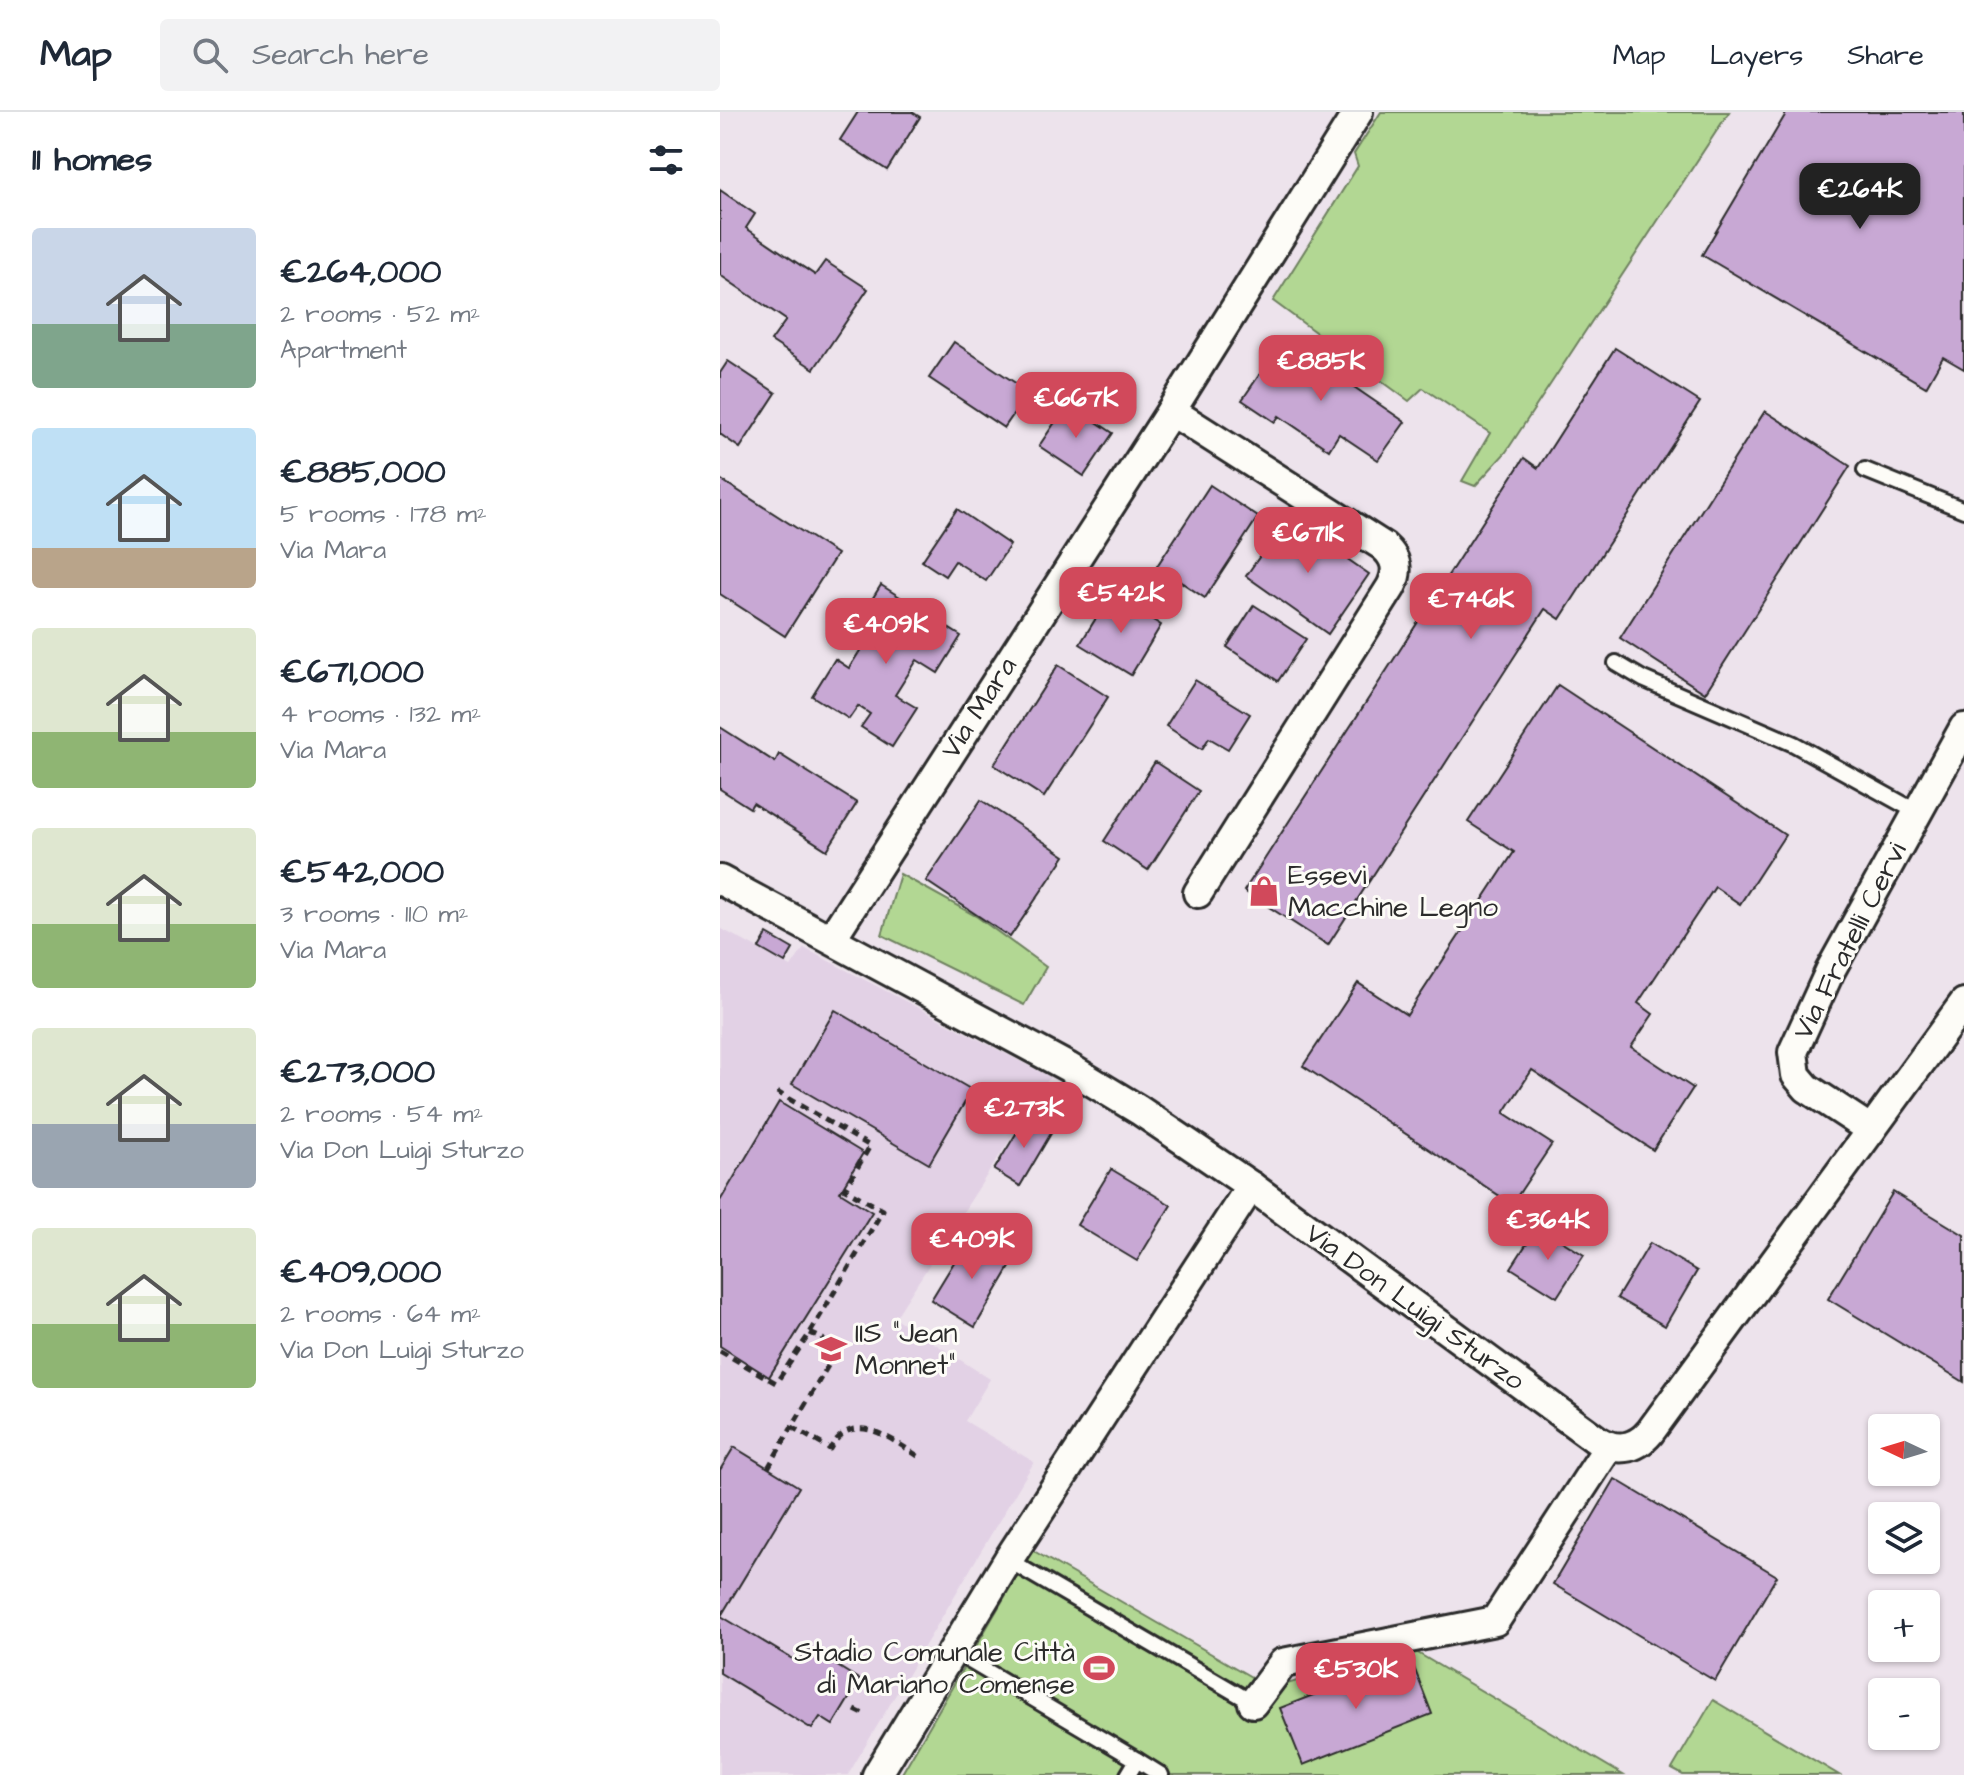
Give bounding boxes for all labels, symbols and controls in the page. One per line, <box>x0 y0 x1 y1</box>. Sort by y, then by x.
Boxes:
search box <box>160 19 720 91</box>
text: Map <box>40 29 112 81</box>
icon: search <box>188 33 232 77</box>
text: Search here <box>252 34 429 76</box>
text: Map <box>1613 36 1666 75</box>
text: Layers <box>1710 36 1803 75</box>
text: Share <box>1847 36 1924 75</box>
text: 11 homes <box>32 136 152 184</box>
icon: filters <box>644 138 688 182</box>
pin: €264K <box>1804 163 1916 231</box>
text: €264K <box>1817 171 1903 207</box>
text: €264,000 <box>280 248 441 296</box>
icon: home <box>96 260 192 356</box>
text: 2 rooms · 52 m² <box>280 296 480 332</box>
text: Apartment <box>280 332 407 368</box>
pin: €885K <box>1265 335 1377 403</box>
text: €885K <box>1277 343 1365 379</box>
pin: €667K <box>1020 372 1132 440</box>
text: €667K <box>1033 380 1119 416</box>
text: €885,000 <box>280 448 446 496</box>
icon: home <box>96 460 192 556</box>
text: 5 rooms · 178 m² <box>280 496 487 532</box>
pin: €671K <box>1252 507 1364 575</box>
text: €671K <box>1272 515 1344 551</box>
text: Via Mara <box>280 532 386 568</box>
pin: €542K <box>1065 567 1177 635</box>
pin: €746K <box>1415 573 1527 641</box>
text: €542K <box>1077 575 1165 611</box>
text: €746K <box>1428 581 1514 617</box>
pin: €409K <box>830 598 942 666</box>
text: €409K <box>843 606 929 642</box>
text: €671,000 <box>280 648 424 696</box>
street label: Via Mara <box>932 649 1026 767</box>
icon: home <box>96 660 192 756</box>
text: 4 rooms · 132 m² <box>280 696 481 732</box>
text: Via Mara <box>280 732 386 768</box>
street label: Via Fratelli Cervi <box>1784 836 1916 1046</box>
text: €542,000 <box>280 848 444 896</box>
place label: Essevi Macchine Legno <box>1288 856 1498 928</box>
icon: home <box>96 860 192 956</box>
shop icon: Essevi Macchine Legno <box>1247 874 1281 908</box>
text: 3 rooms · 110 m² <box>280 896 468 932</box>
text: Via Mara <box>280 932 386 968</box>
text: €273,000 <box>280 1048 435 1096</box>
icon: home <box>96 1060 192 1156</box>
pin: €273K <box>968 1082 1080 1150</box>
text: €273K <box>984 1090 1064 1126</box>
text: 2 rooms · 54 m² <box>280 1096 483 1132</box>
text: Via Don Luigi Sturzo <box>280 1132 524 1168</box>
pin: €364K <box>1492 1194 1604 1262</box>
text: €364K <box>1506 1202 1590 1238</box>
pin: €409K <box>916 1213 1028 1281</box>
street label: Via Don Luigi Sturzo <box>1297 1214 1533 1401</box>
text: €409K <box>929 1221 1015 1257</box>
text: €409,000 <box>280 1248 441 1296</box>
icon: home <box>96 1260 192 1356</box>
text: 2 rooms · 64 m² <box>280 1296 481 1332</box>
place label: IIS "Jean Monnet" <box>855 1314 958 1385</box>
text: Via Don Luigi Sturzo <box>280 1332 524 1368</box>
school or university icon: IIS "Jean Monnet" <box>814 1332 848 1366</box>
north arrow <box>1868 1414 1940 1486</box>
map controls <box>1868 1414 1940 1750</box>
button: layers <box>1868 1502 1940 1574</box>
button: + <box>1868 1590 1940 1662</box>
place label: Stadio Comunale Città di Mariano Comense <box>794 1633 1075 1704</box>
pin: €530K <box>1300 1643 1412 1711</box>
sports icon: Stadio Comunale Città di Mariano Comense <box>1082 1651 1116 1685</box>
text: €530K <box>1314 1651 1398 1687</box>
button: − <box>1868 1678 1940 1750</box>

